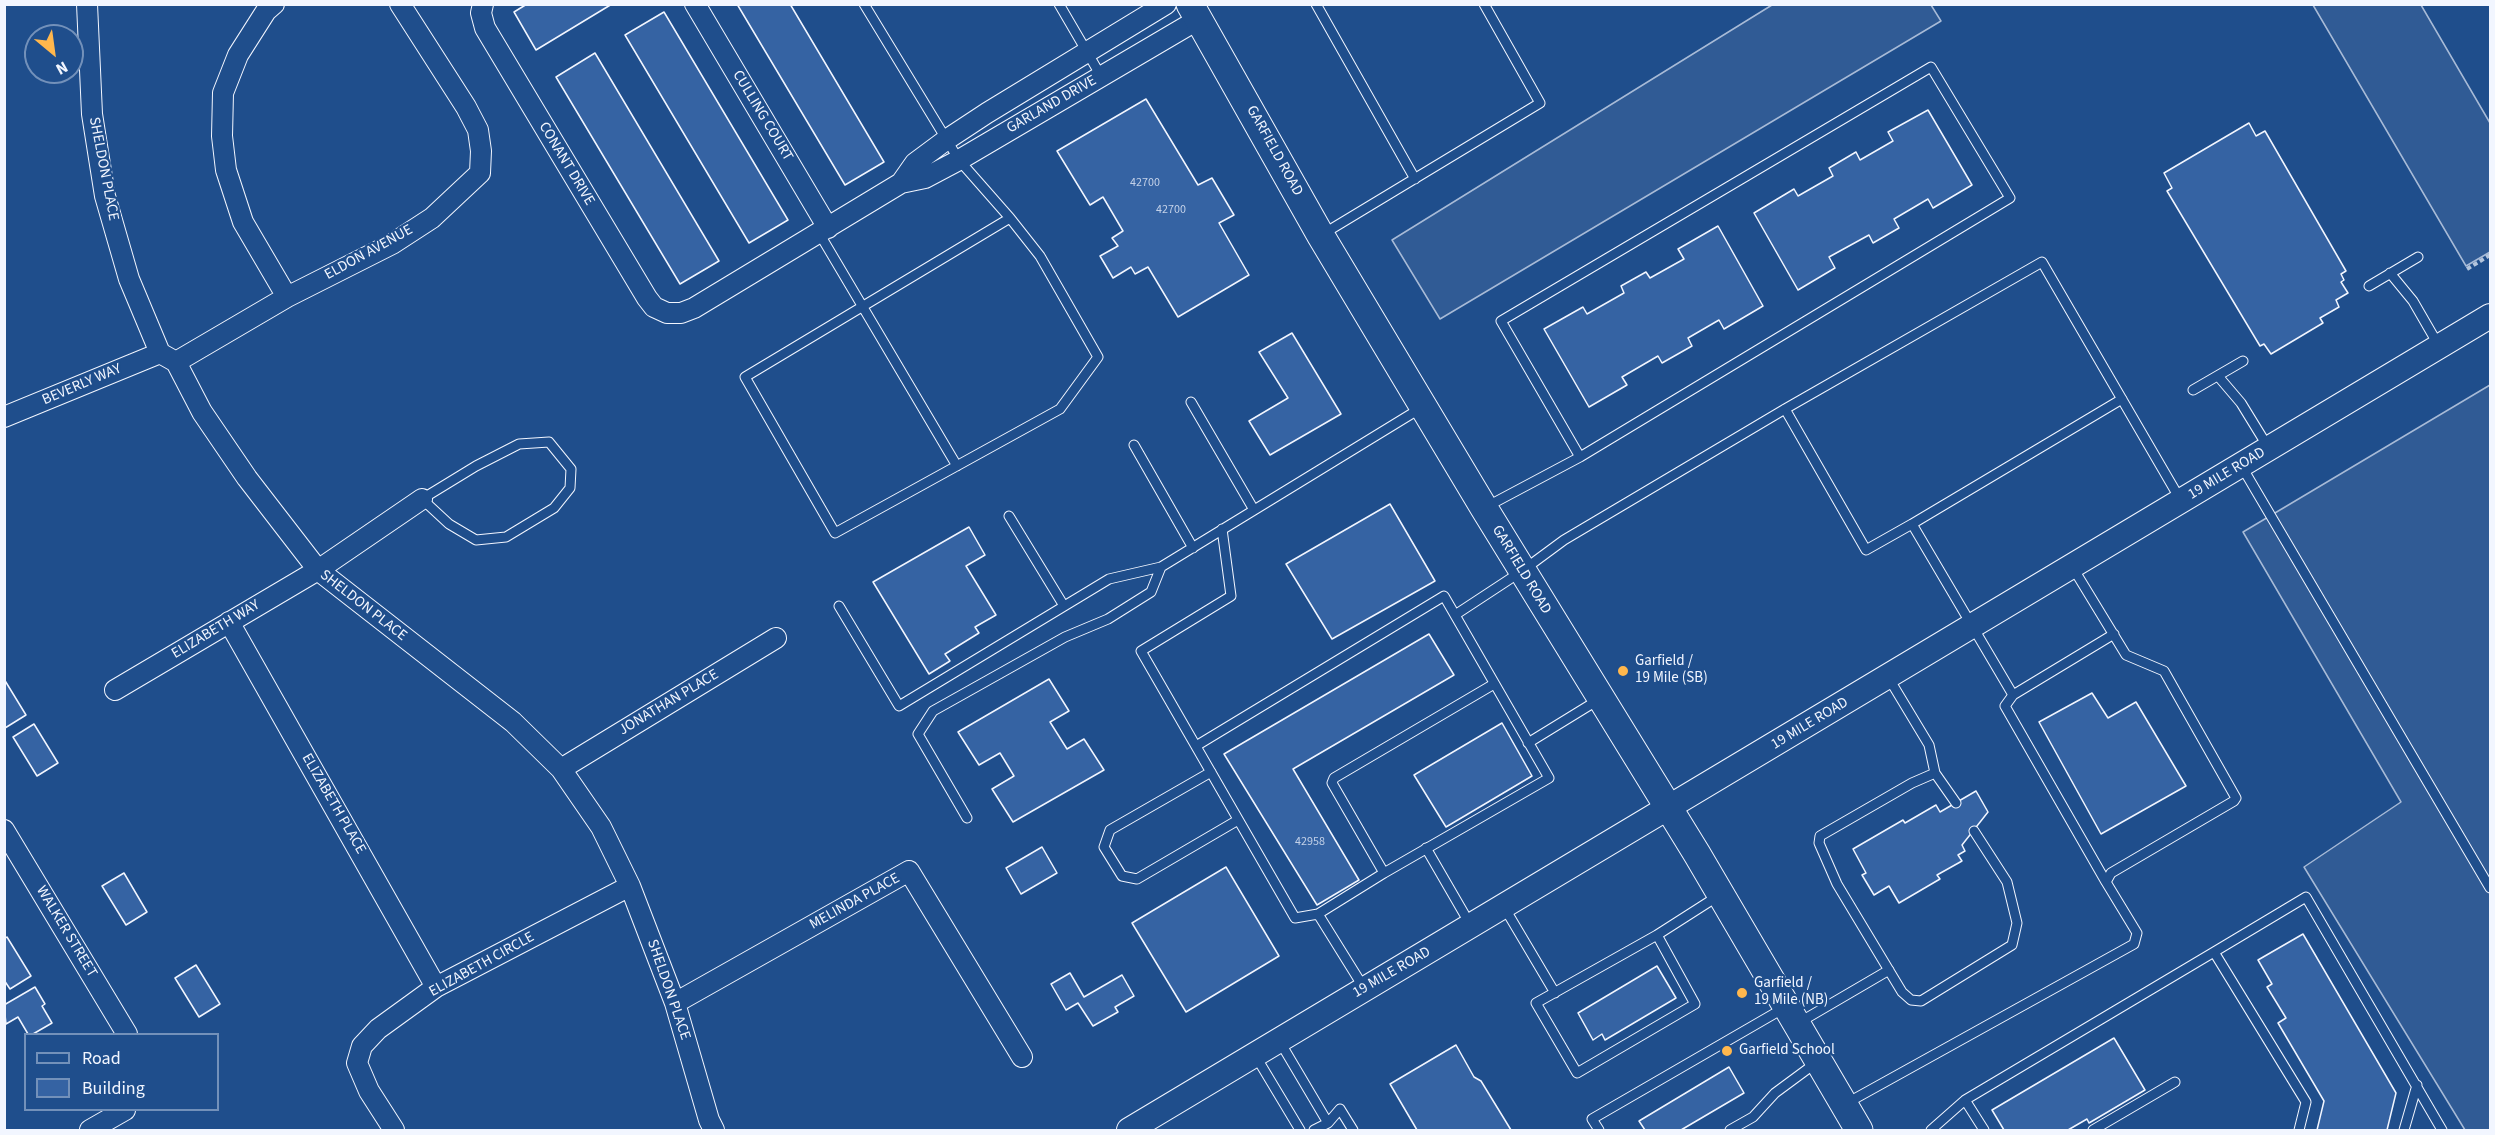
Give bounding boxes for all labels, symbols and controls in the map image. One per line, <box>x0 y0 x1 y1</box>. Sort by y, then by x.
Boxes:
north arrow <box>24 24 84 84</box>
text: N <box>52 56 72 80</box>
street label: CULLING COURT <box>728 67 796 165</box>
street label: GARLAND DRIVE <box>1004 72 1100 138</box>
street label: GARFIELD ROAD <box>1242 103 1306 199</box>
street label: SHELDON PLACE <box>84 116 122 222</box>
street label: CONANT DRIVE <box>534 119 598 209</box>
house number: 42700 <box>1130 176 1160 190</box>
house number: 42700 <box>1156 203 1186 217</box>
street label: ELDON AVENUE <box>322 221 416 285</box>
street label: BEVERLY WAY <box>40 360 124 410</box>
street label: 19 MILE ROAD <box>2185 444 2269 504</box>
street label: GARFIELD ROAD <box>1487 522 1555 618</box>
street label: SHELDON PLACE <box>316 567 410 645</box>
street label: ELIZABETH WAY <box>169 597 263 663</box>
place label: Garfield / 19 Mile (SB) <box>1635 653 1708 688</box>
marker: Garfield / 19 Mile (SB) <box>1616 664 1630 678</box>
street label: JONATHAN PLACE <box>616 666 722 740</box>
street label: 19 MILE ROAD <box>1768 694 1852 754</box>
street label: ELIZABETH PLACE <box>297 751 369 857</box>
house number: 42958 <box>1295 835 1325 849</box>
street label: MELINDA PLACE <box>807 870 903 934</box>
street label: WALKER STREET <box>32 883 100 981</box>
street label: ELIZABETH CIRCLE <box>426 929 538 1001</box>
street label: SHELDON PLACE <box>642 937 694 1043</box>
street label: 19 MILE ROAD <box>1350 944 1434 1002</box>
place label: Garfield / 19 Mile (NB) <box>1754 975 1828 1010</box>
marker: Garfield / 19 Mile (NB) <box>1735 986 1749 1000</box>
legend <box>24 1033 219 1111</box>
place label: Garfield School <box>1739 1042 1835 1060</box>
marker: Garfield School <box>1720 1044 1734 1058</box>
text: Road <box>82 1046 121 1071</box>
text: Building <box>82 1076 145 1101</box>

